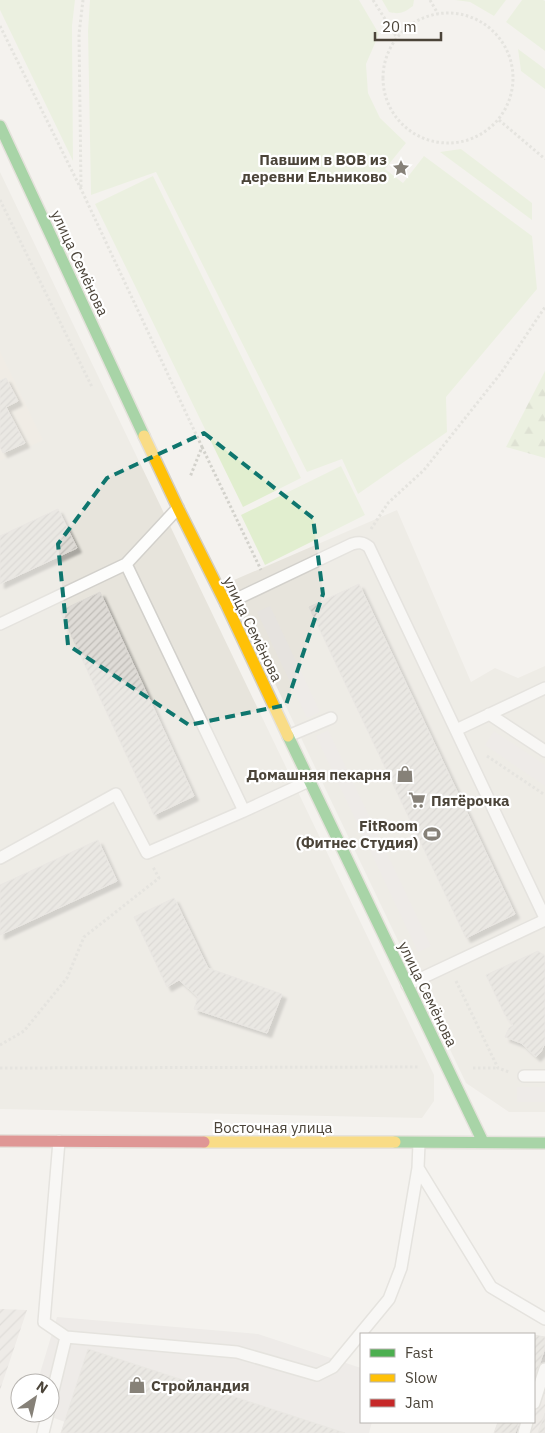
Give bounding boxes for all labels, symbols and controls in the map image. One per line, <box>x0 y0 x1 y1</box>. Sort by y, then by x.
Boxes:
scale bar <box>375 10 441 42</box>
text: 20 m <box>382 17 417 36</box>
place label: Павшим в ВОВ из деревни Ельниково <box>241 150 387 186</box>
place icon: Павшим в ВОВ из деревни Ельниково <box>391 158 411 178</box>
street label: улица Семёнова <box>47 207 113 319</box>
street label: улица Семёнова <box>219 573 287 685</box>
shop icon: Домашняя пекарня <box>395 764 415 784</box>
place label: Домашняя пекарня <box>246 765 391 784</box>
supermarket icon: Пятёрочка <box>407 790 427 810</box>
place label: Пятёрочка <box>431 791 510 810</box>
place label: FitRoom (Фитнес Студия) <box>296 816 418 852</box>
sports icon: FitRoom (Фитнес Студия) <box>422 824 442 844</box>
street label: улица Семёнова <box>394 938 462 1050</box>
street label: Восточная улица <box>213 1118 333 1137</box>
legend <box>360 1333 535 1423</box>
text: Fast <box>405 1343 433 1362</box>
text: Slow <box>405 1368 438 1387</box>
north arrow <box>10 1373 60 1423</box>
shop icon: Стройландия <box>127 1375 147 1395</box>
place label: Стройландия <box>151 1376 250 1395</box>
text: N <box>33 1377 52 1398</box>
text: Jam <box>405 1393 434 1412</box>

